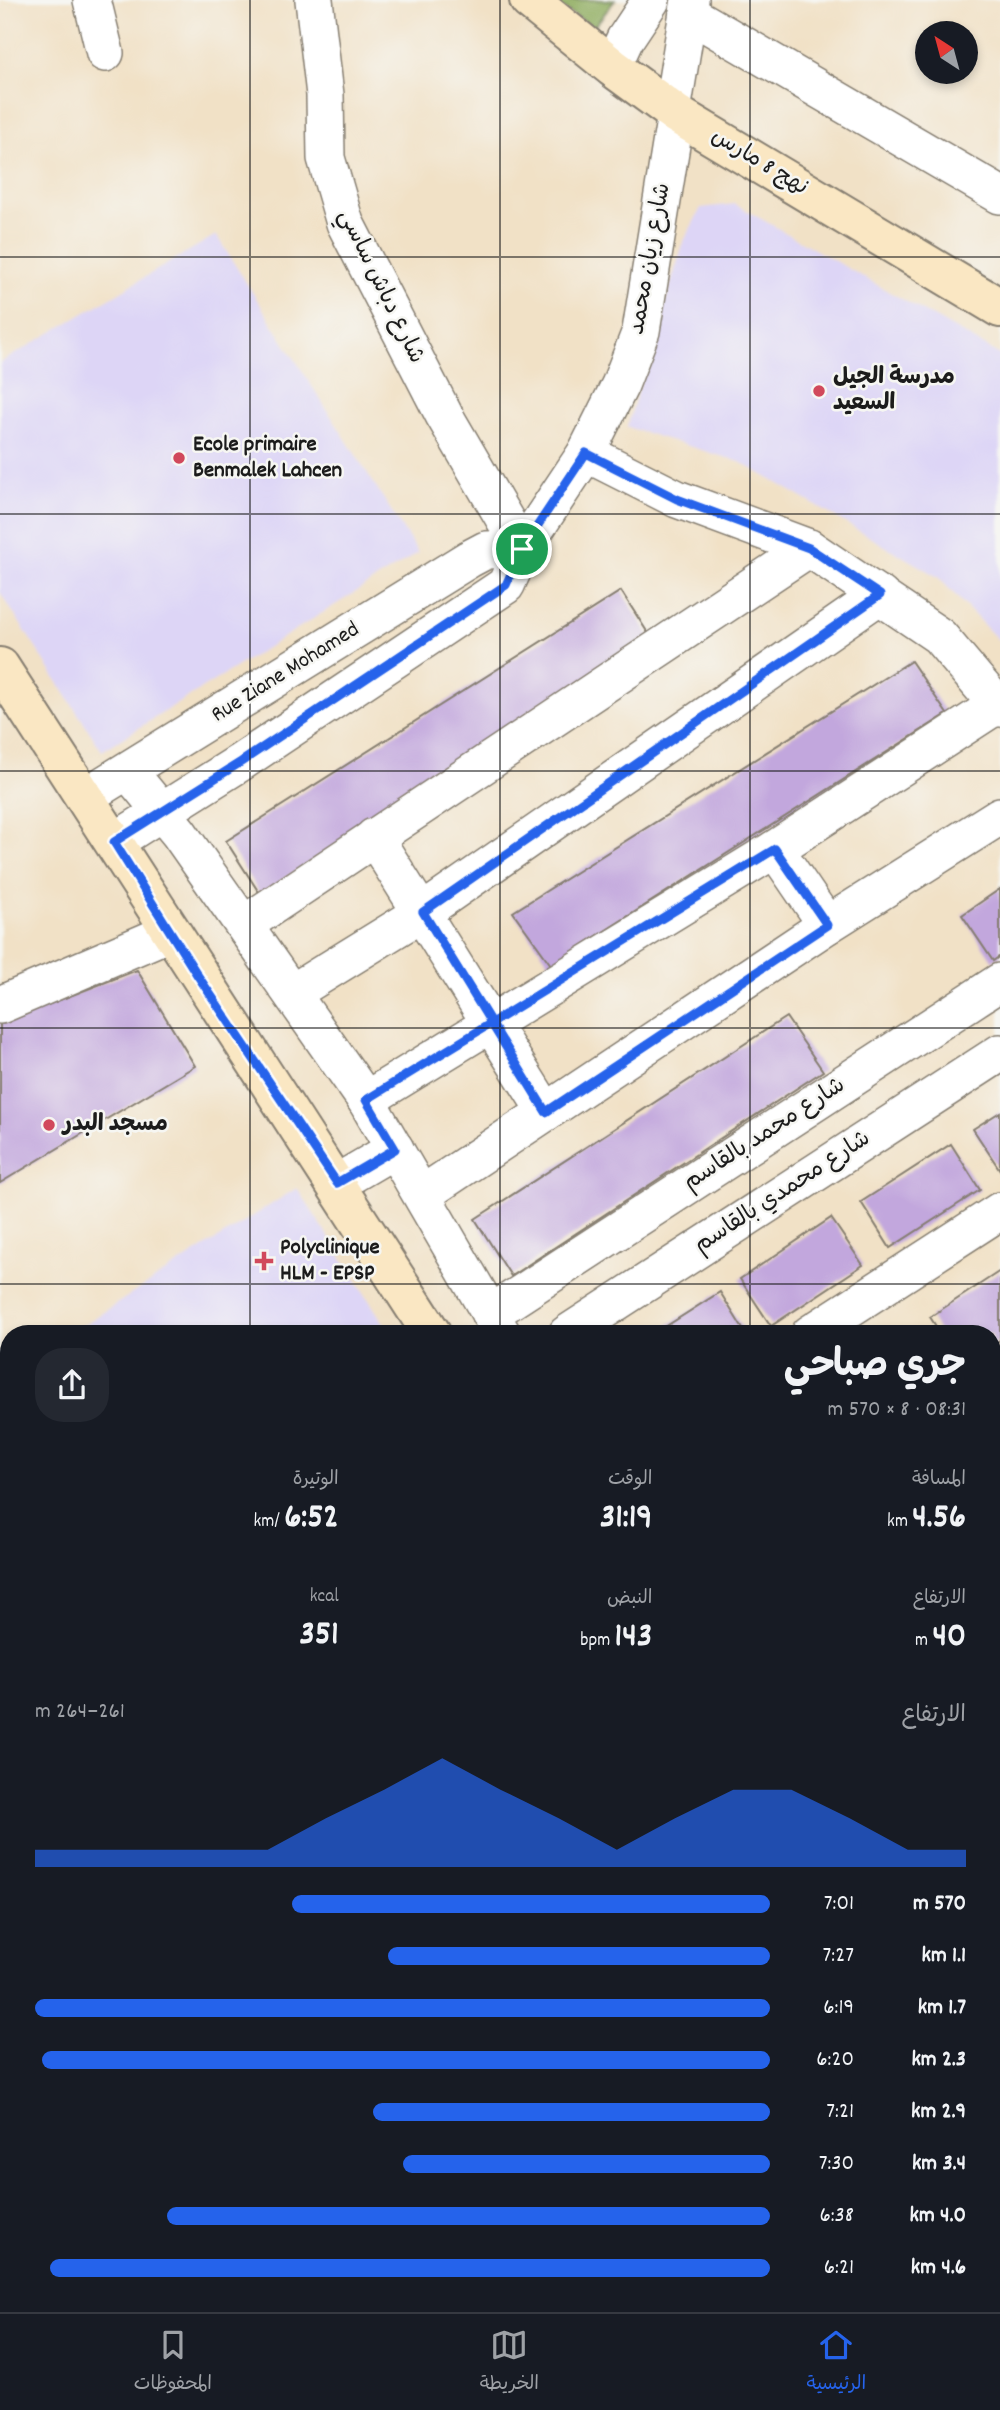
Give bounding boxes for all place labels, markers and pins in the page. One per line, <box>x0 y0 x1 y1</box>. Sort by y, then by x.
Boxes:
place label: مدرسة الجيل السعيد <box>833 362 955 421</box>
marker: مدرسة الجيل السعيد <box>811 383 827 399</box>
place label: Ecole primaire Benmalek Lahcen <box>193 429 343 488</box>
marker: Ecole primaire Benmalek Lahcen <box>171 450 187 466</box>
pin <box>492 519 552 579</box>
place label: مسجد البدر <box>61 1109 168 1142</box>
marker: مسجد البدر <box>41 1117 57 1133</box>
place label: Polyclinique HLM - EPSP <box>280 1232 380 1291</box>
marker: Polyclinique HLM - EPSP <box>254 1251 274 1271</box>

